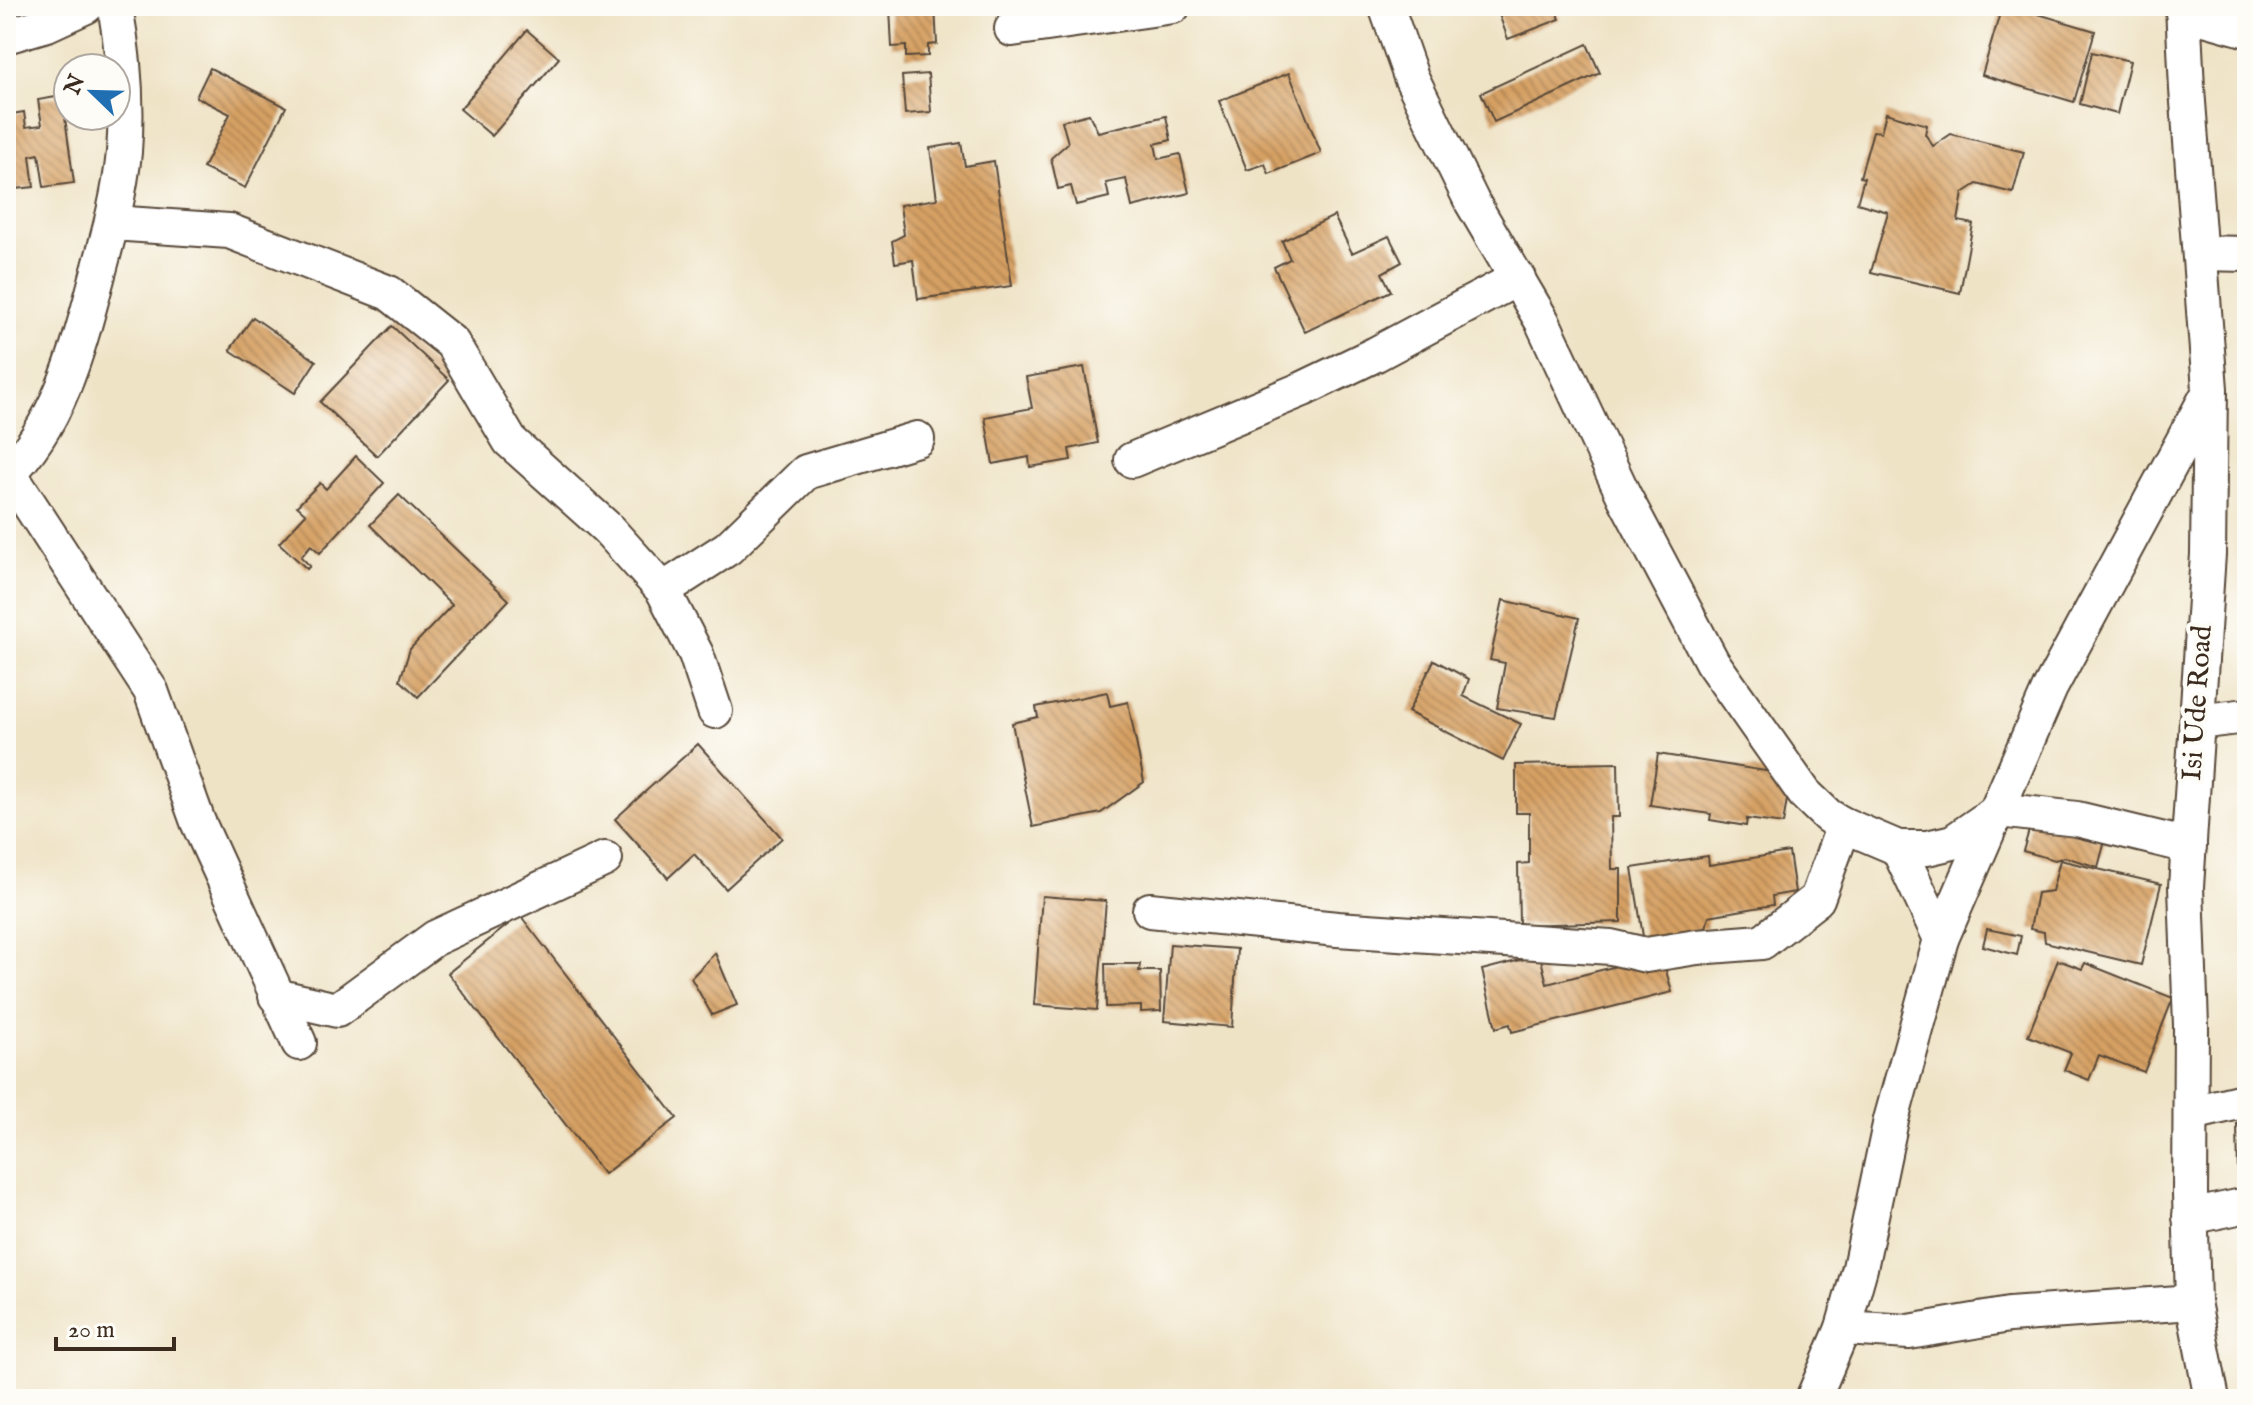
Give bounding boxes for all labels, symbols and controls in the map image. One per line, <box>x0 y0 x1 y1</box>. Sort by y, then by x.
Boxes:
north arrow <box>52 52 132 132</box>
text: N <box>58 71 92 100</box>
street label: Isi Ude Road <box>2175 624 2221 782</box>
scale bar <box>56 1301 174 1351</box>
text: 20 m <box>68 1315 115 1346</box>

